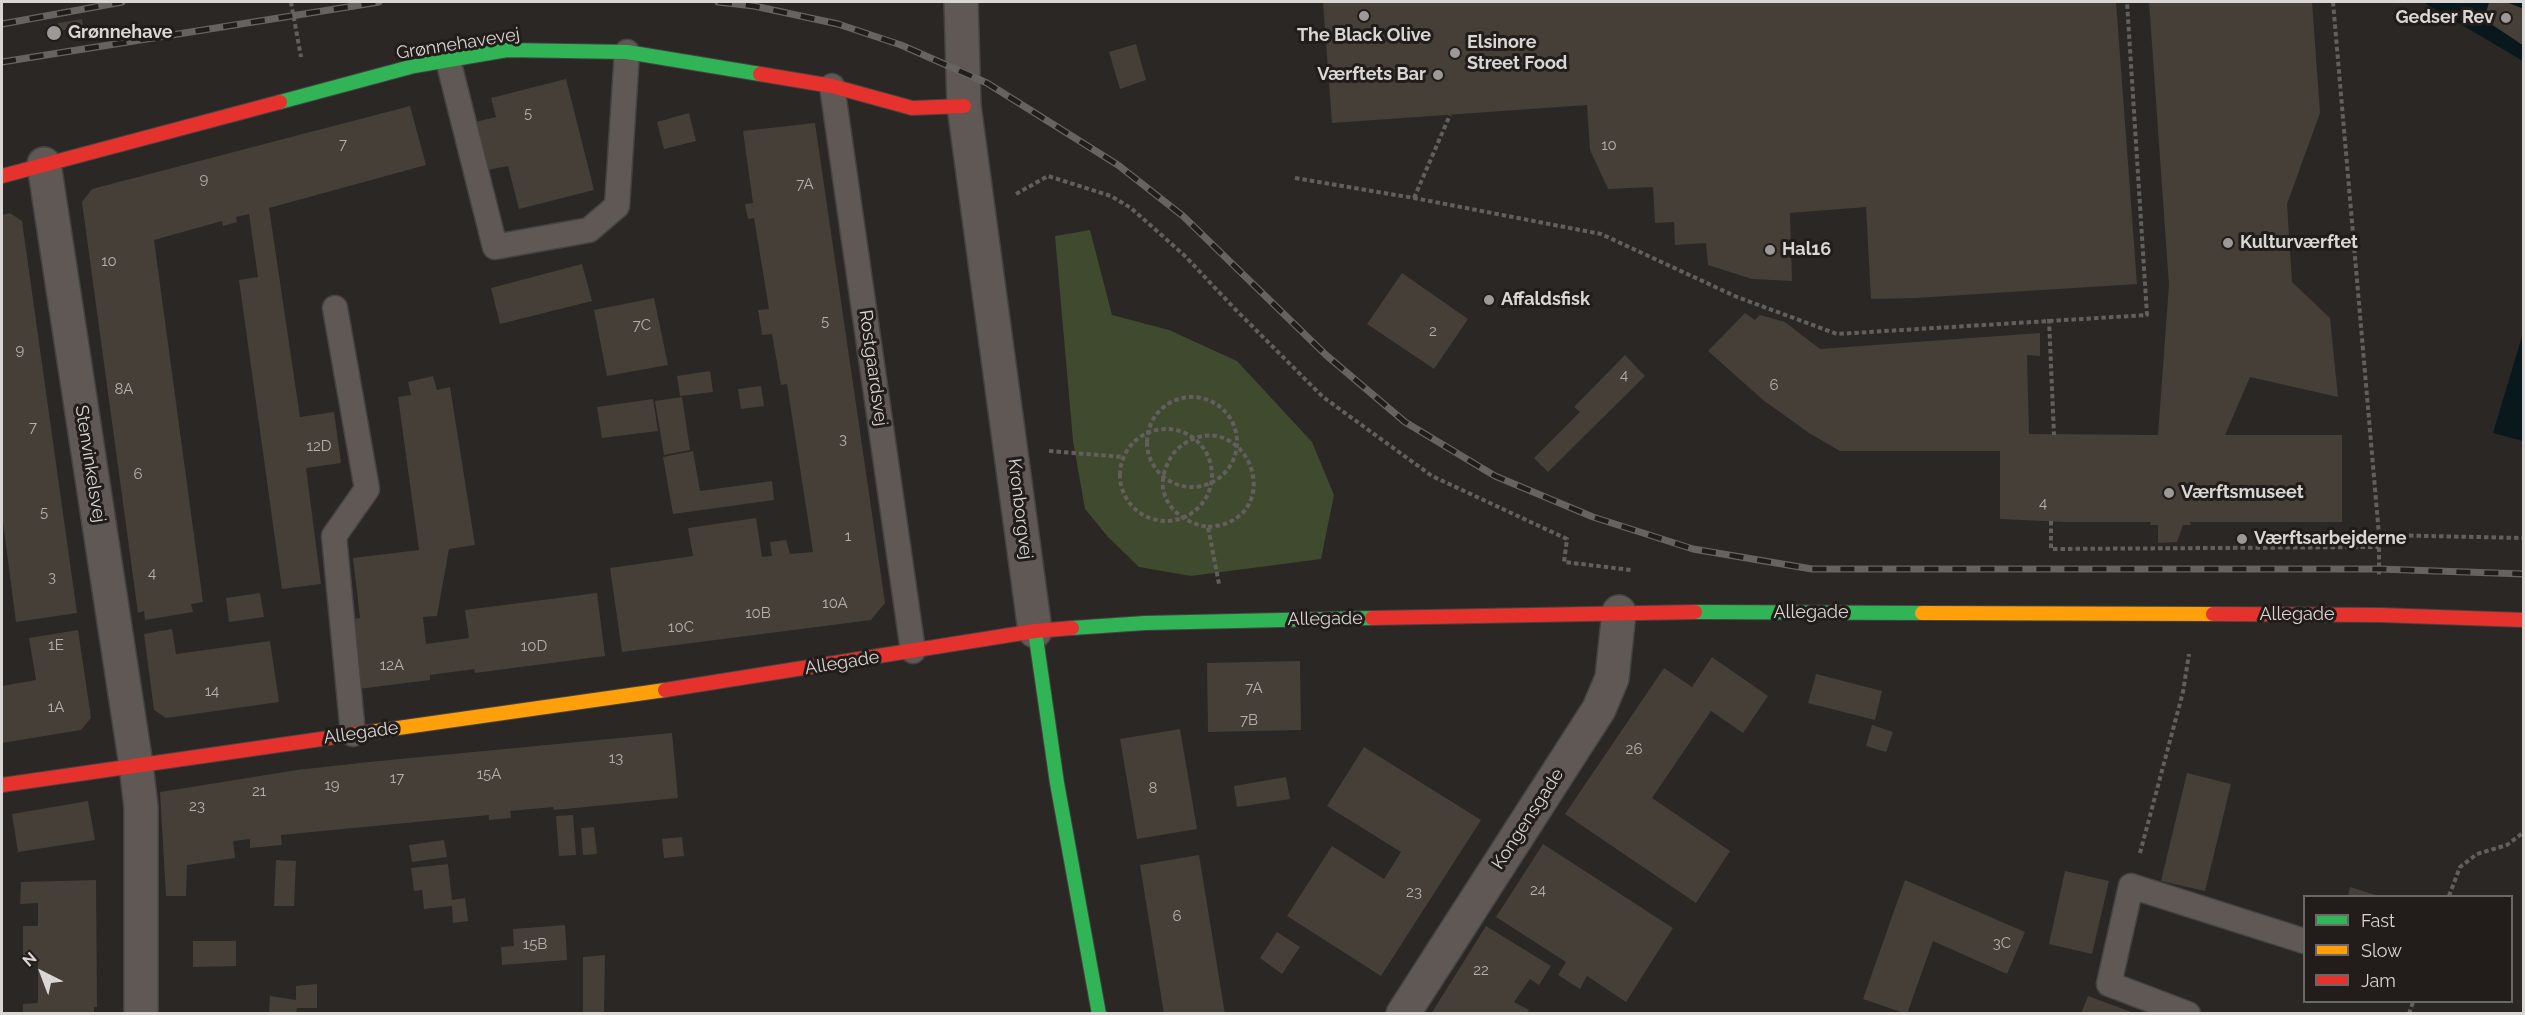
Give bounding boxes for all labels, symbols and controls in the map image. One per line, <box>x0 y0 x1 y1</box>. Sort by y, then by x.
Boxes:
place label: Gedser Rev <box>2396 7 2494 29</box>
marker: The Black Olive <box>1357 9 1371 23</box>
marker: Gedser Rev <box>2499 11 2513 25</box>
place label: Grønnehave <box>68 22 173 44</box>
marker: Grønnehave <box>45 24 63 42</box>
street label: Grønnehavevej <box>395 24 521 64</box>
place label: The Black Olive <box>1297 25 1431 47</box>
place label: Elsinore Street Food <box>1467 32 1567 74</box>
marker: Elsinore Street Food <box>1448 46 1462 60</box>
place label: Værftets Bar <box>1317 64 1426 86</box>
marker: Værftets Bar <box>1431 68 1445 82</box>
house number: 5 <box>524 104 532 122</box>
house number: 7 <box>339 135 347 153</box>
house number: 10 <box>1601 136 1617 154</box>
house number: 9 <box>200 170 208 188</box>
house number: 7A <box>796 175 814 193</box>
place label: Kulturværftet <box>2240 232 2358 254</box>
marker: Kulturværftet <box>2221 236 2235 250</box>
place label: Hal16 <box>1782 239 1831 261</box>
marker: Hal16 <box>1763 243 1777 257</box>
house number: 10 <box>101 252 117 270</box>
place label: Affaldsfisk <box>1501 289 1590 311</box>
marker: Affaldsfisk <box>1482 293 1496 307</box>
street label: Rostgaardsvej <box>854 308 892 428</box>
house number: 5 <box>821 312 829 330</box>
house number: 7C <box>633 316 651 334</box>
house number: 2 <box>1429 322 1437 340</box>
house number: 9 <box>16 341 24 359</box>
house number: 4 <box>1620 366 1628 384</box>
house number: 6 <box>1769 376 1779 394</box>
house number: 8A <box>115 380 133 398</box>
street label: Stenvinkelsvej <box>70 404 110 524</box>
house number: 7 <box>29 418 37 436</box>
house number: 3 <box>839 430 847 448</box>
house number: 12D <box>307 437 331 455</box>
street label: Kronborgvej <box>1003 457 1037 561</box>
house number: 6 <box>133 465 143 483</box>
place label: Værftsmuseet <box>2181 482 2304 504</box>
marker: Værftsmuseet <box>2162 486 2176 500</box>
house number: 4 <box>2039 494 2047 512</box>
house number: 5 <box>40 503 48 521</box>
house number: 1 <box>845 527 851 545</box>
place label: Værftsarbejderne <box>2254 528 2407 550</box>
marker: Værftsarbejderne <box>2235 532 2249 546</box>
house number: 4 <box>148 564 156 582</box>
house number: 3 <box>48 568 56 586</box>
house number: 10A <box>822 594 848 612</box>
street label: Allegade <box>1773 602 1849 624</box>
house number: 10B <box>745 604 771 622</box>
street label: Allegade <box>2259 604 2335 626</box>
street label: Allegade <box>1287 608 1363 630</box>
house number: 10C <box>668 618 694 636</box>
house number: 1E <box>48 636 64 654</box>
house number: 10D <box>521 637 547 655</box>
street label: Allegade <box>803 646 881 680</box>
house number: 12A <box>380 656 404 674</box>
house number: 7A <box>1245 679 1263 697</box>
house number: 14 <box>205 682 219 700</box>
house number: 1A <box>48 698 64 716</box>
house number: 7B <box>1240 711 1258 729</box>
street label: Allegade <box>322 717 400 749</box>
house number: 26 <box>1626 740 1642 758</box>
house number: 13 <box>609 749 623 767</box>
house number: 15A <box>477 765 501 783</box>
street label: Kongensgade <box>1487 765 1569 873</box>
house number: 17 <box>390 769 404 787</box>
house number: 19 <box>324 776 340 794</box>
house number: 8 <box>1149 779 1157 797</box>
house number: 21 <box>252 782 266 800</box>
house number: 23 <box>189 797 205 815</box>
house number: 24 <box>1530 881 1546 899</box>
house number: 23 <box>1406 883 1422 901</box>
legend <box>2303 895 2513 1003</box>
house number: 6 <box>1172 907 1182 925</box>
text: Fast <box>2361 910 2395 931</box>
house number: 3C <box>1993 934 2011 952</box>
house number: 15B <box>523 935 547 953</box>
text: Slow <box>2361 940 2402 961</box>
north arrow <box>12 943 72 1003</box>
text: N <box>19 948 41 970</box>
house number: 22 <box>1473 961 1489 979</box>
text: Jam <box>2361 970 2396 991</box>

